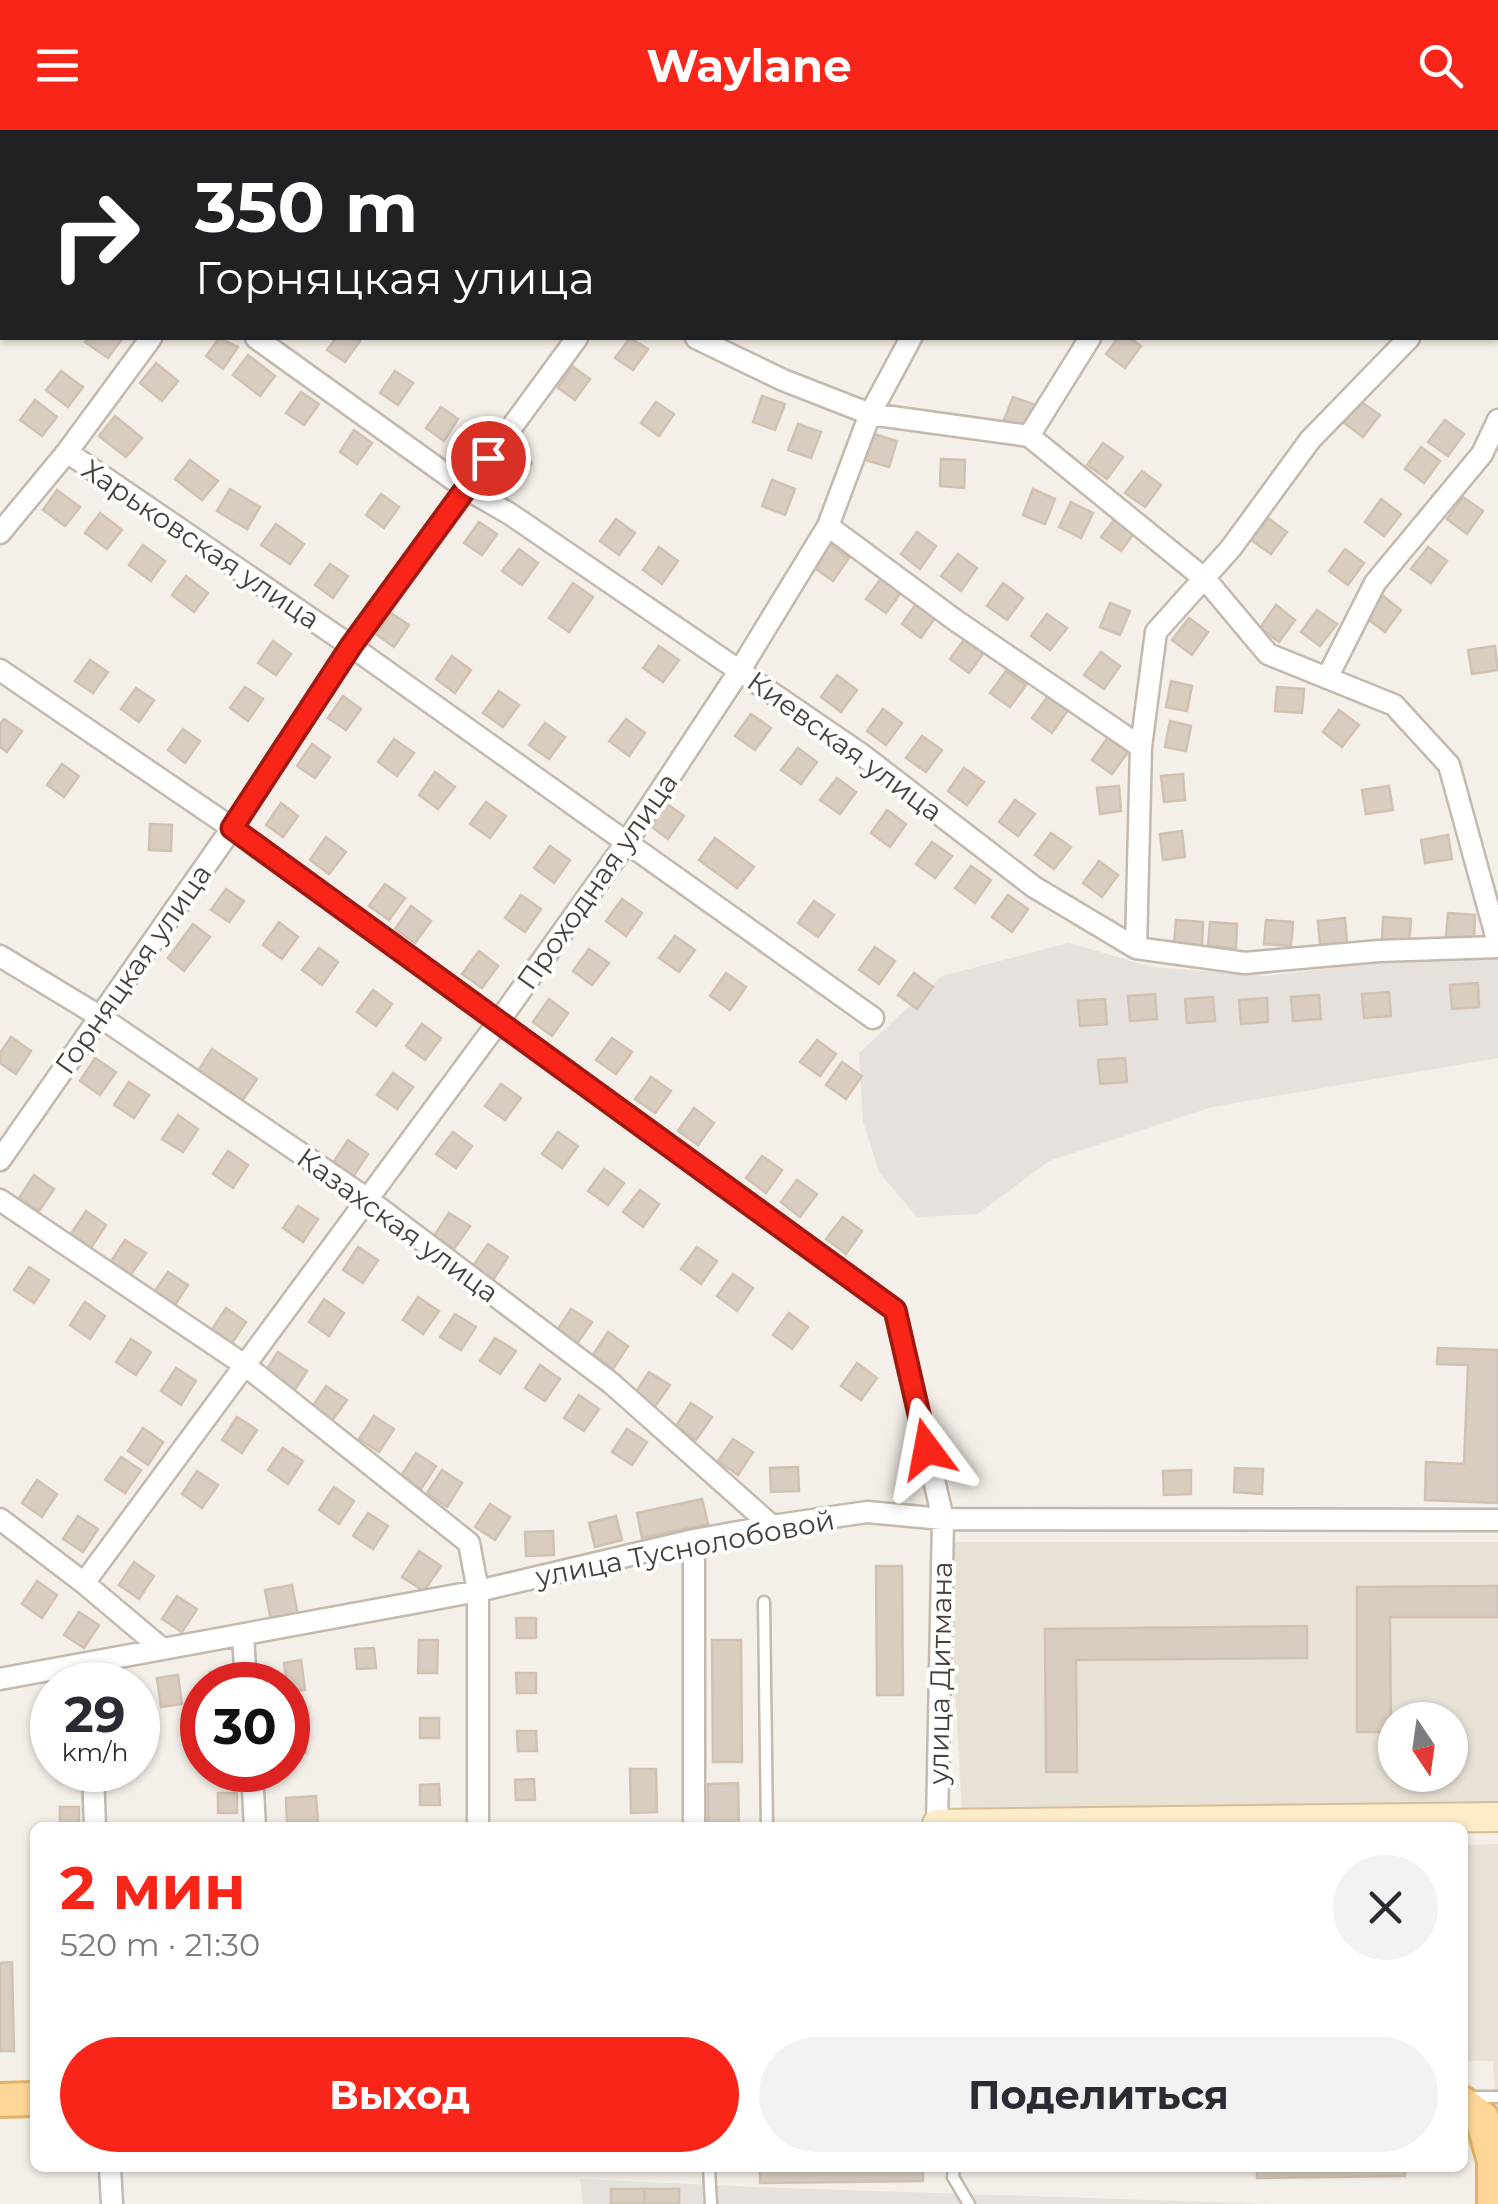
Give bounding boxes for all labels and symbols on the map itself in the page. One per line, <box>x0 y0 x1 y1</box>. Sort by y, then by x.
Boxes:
pin <box>446 416 531 501</box>
street label: Харьковская улица <box>76 452 326 636</box>
street label: Киевская улица <box>741 664 949 828</box>
street label: Проходная улица <box>509 766 685 996</box>
street label: Горняцкая улица <box>48 857 218 1081</box>
street label: Казахская улица <box>291 1140 505 1310</box>
position arrow <box>875 1397 979 1501</box>
street label: улица Туснолобовой <box>532 1502 837 1594</box>
street label: улица Дитмана <box>921 1561 959 1786</box>
speed limit sign: 30 <box>180 1662 310 1792</box>
north arrow <box>1378 1702 1468 1792</box>

